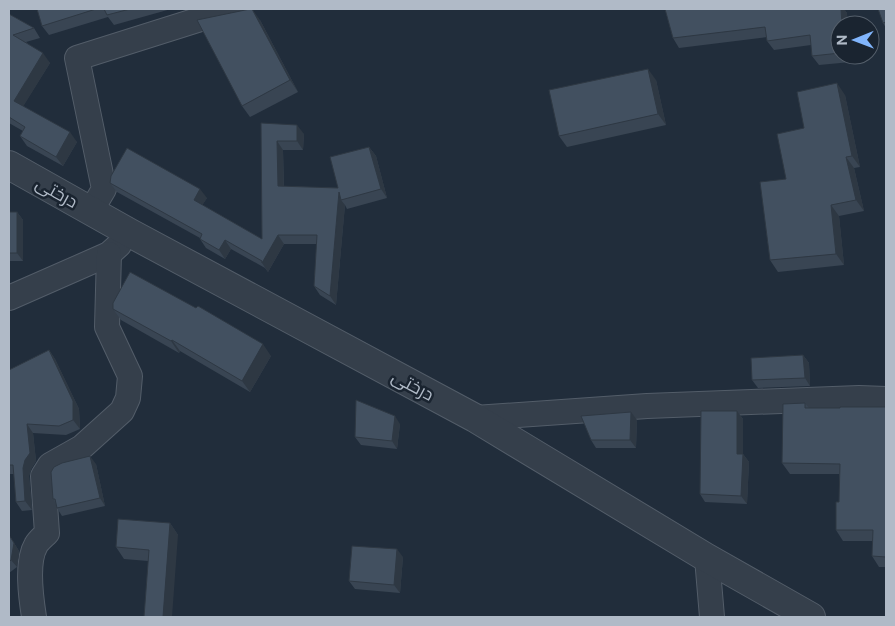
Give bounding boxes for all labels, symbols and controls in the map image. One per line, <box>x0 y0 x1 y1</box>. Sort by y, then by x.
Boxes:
north arrow <box>830 15 880 65</box>
text: N <box>834 35 850 46</box>
street label: درختی <box>32 172 82 213</box>
street label: درختی <box>388 365 438 406</box>

